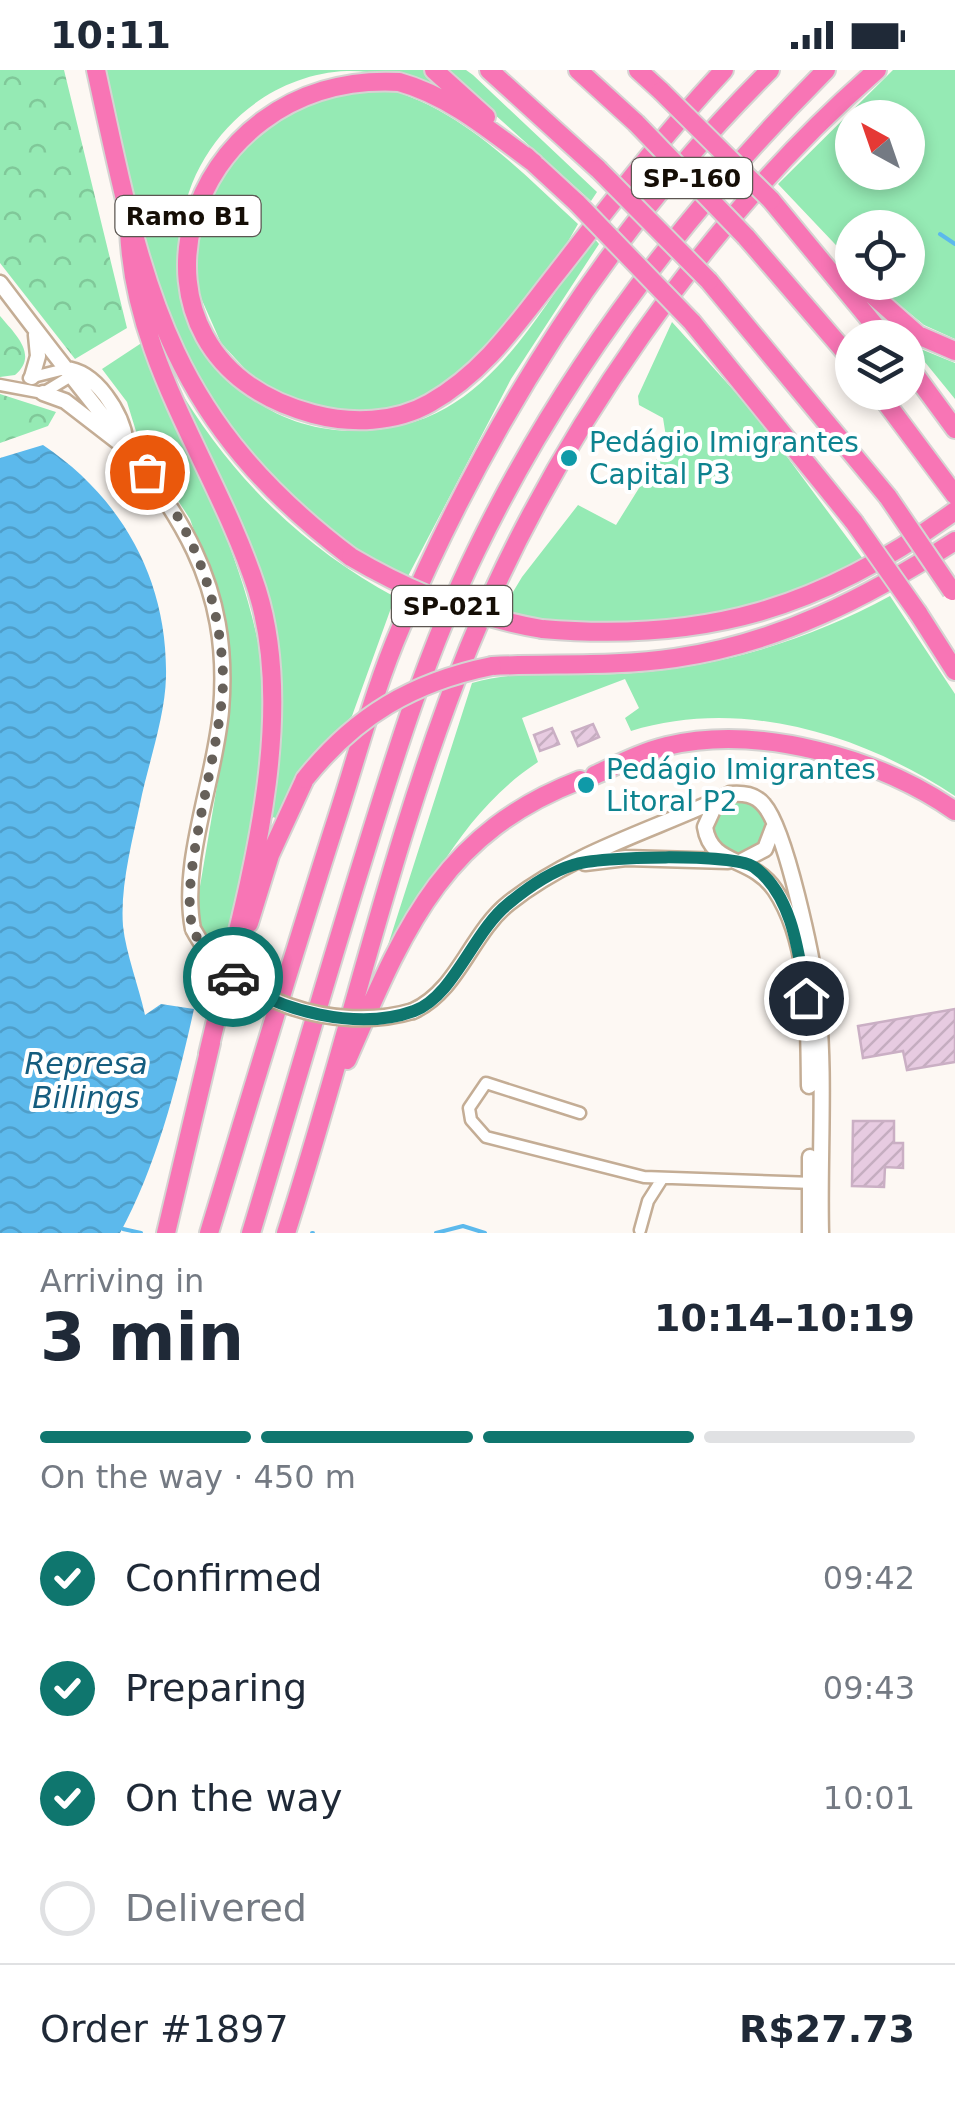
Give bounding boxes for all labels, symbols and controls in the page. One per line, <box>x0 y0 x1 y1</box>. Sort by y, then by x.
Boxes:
text: 10:11 <box>50 13 171 57</box>
north arrow <box>835 100 925 190</box>
map controls <box>835 100 925 410</box>
road number: SP-160 <box>632 158 752 198</box>
road number: Ramo B1 <box>116 196 260 236</box>
button: locate <box>835 210 925 300</box>
button: layers <box>835 320 925 410</box>
place label: Pedágio Imigrantes Capital P3 <box>589 426 859 491</box>
pin <box>105 430 190 515</box>
icon: bag <box>120 445 175 500</box>
marker: Pedágio Imigrantes Capital P3 <box>558 447 580 469</box>
road number: SP-021 <box>392 586 512 626</box>
place label: Pedágio Imigrantes Litoral P2 <box>606 753 876 818</box>
marker: Pedágio Imigrantes Litoral P2 <box>575 774 597 796</box>
courier <box>183 927 283 1027</box>
icon: car <box>206 950 261 1005</box>
pin <box>764 956 849 1041</box>
icon: home <box>779 971 834 1026</box>
water label: Represa Billings <box>24 1046 148 1115</box>
text: Arriving in <box>40 1262 204 1300</box>
text: 10:14–10:19 <box>654 1296 915 1340</box>
text: 3 min <box>40 1300 244 1375</box>
text: On the way · 450 m <box>40 1458 356 1496</box>
icon: check <box>40 1551 95 1606</box>
text: Confirmed <box>125 1556 322 1600</box>
text: 09:42 <box>823 1559 915 1597</box>
icon: check <box>40 1661 95 1716</box>
text: Preparing <box>125 1666 307 1710</box>
text: 09:43 <box>823 1669 915 1707</box>
icon: check <box>40 1771 95 1826</box>
text: On the way <box>125 1776 342 1820</box>
text: 10:01 <box>823 1779 915 1817</box>
text: Delivered <box>125 1886 307 1930</box>
text: Order #1897 <box>40 2007 289 2051</box>
text: R$27.73 <box>739 2007 915 2051</box>

